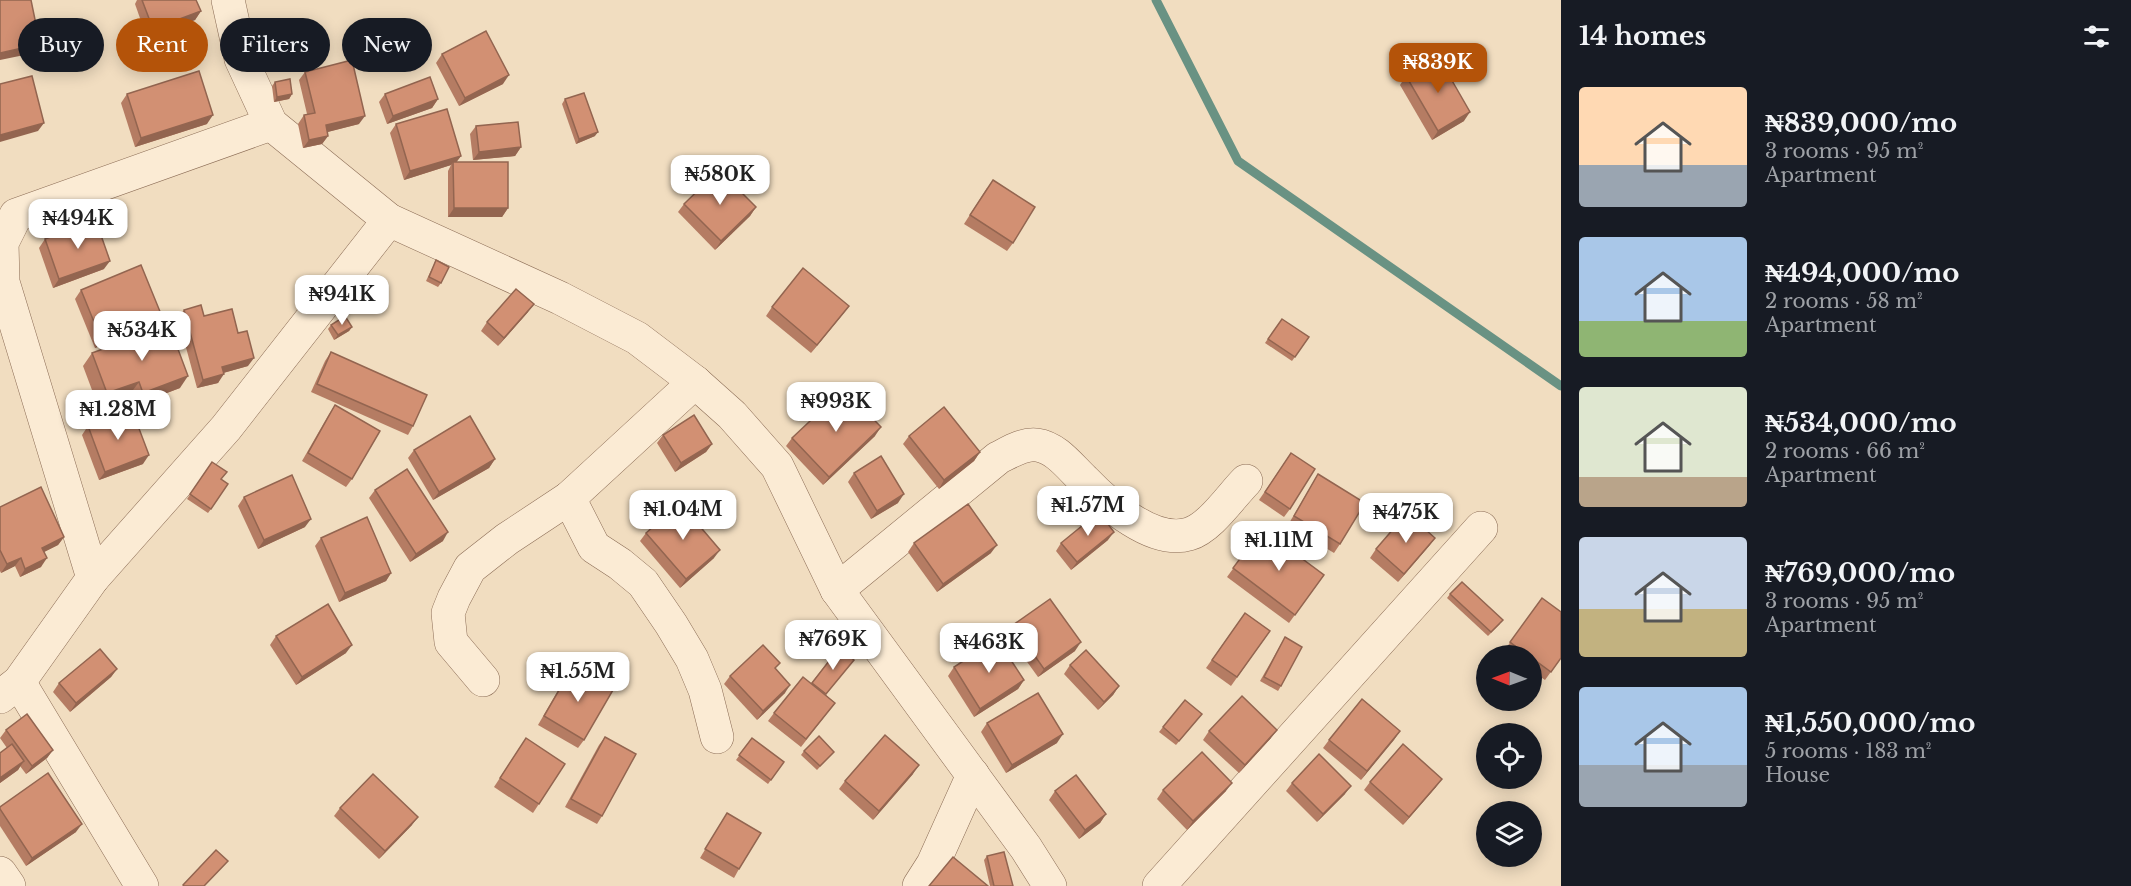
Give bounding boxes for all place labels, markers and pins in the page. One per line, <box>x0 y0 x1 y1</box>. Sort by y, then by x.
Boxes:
pin: ₦839K <box>1396 43 1480 94</box>
pin: ₦580K <box>678 155 762 206</box>
pin: ₦494K <box>36 199 120 250</box>
pin: ₦941K <box>300 275 384 326</box>
pin: ₦534K <box>100 311 184 362</box>
pin: ₦993K <box>794 382 878 433</box>
pin: ₦1.28M <box>69 390 167 441</box>
pin: ₦1.57M <box>1039 486 1137 537</box>
pin: ₦1.04M <box>634 490 732 541</box>
pin: ₦475K <box>1364 493 1448 544</box>
pin: ₦1.11M <box>1230 521 1328 572</box>
pin: ₦769K <box>791 620 875 671</box>
pin: ₦463K <box>947 623 1031 674</box>
pin: ₦1.55M <box>529 652 627 703</box>

